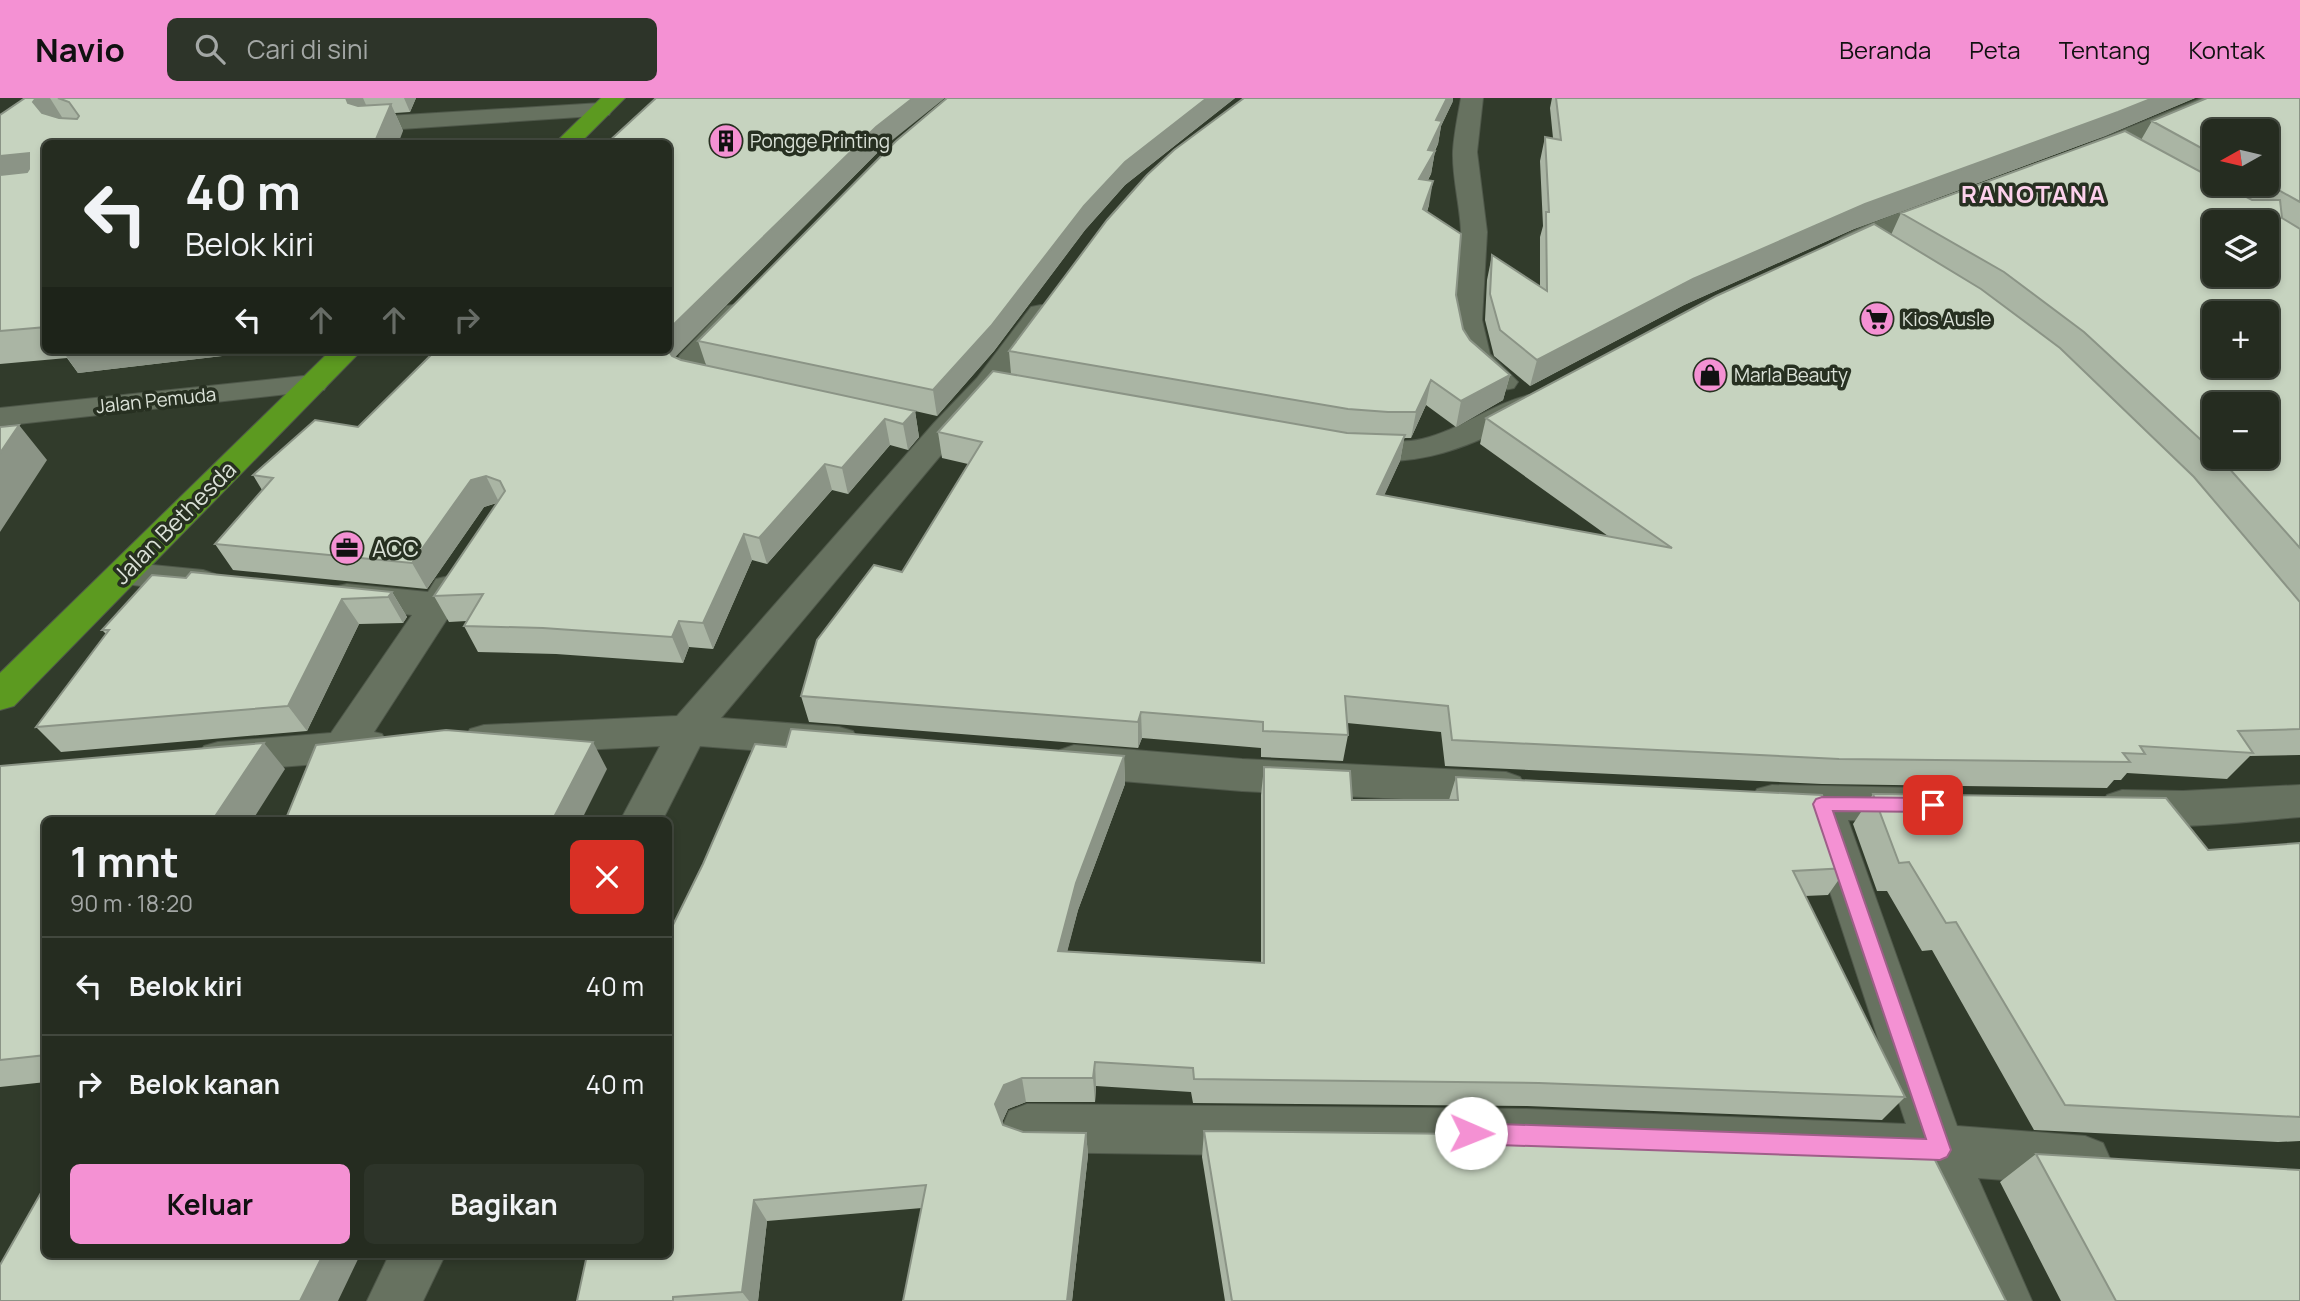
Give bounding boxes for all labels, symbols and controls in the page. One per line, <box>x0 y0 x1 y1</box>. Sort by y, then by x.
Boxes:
search box <box>167 18 657 81</box>
text: Navio <box>35 27 125 72</box>
icon: search <box>191 30 229 68</box>
text: Cari di sini <box>247 31 369 67</box>
text: Beranda <box>1839 33 1931 66</box>
text: Peta <box>1969 33 2021 66</box>
text: Tentang <box>2059 33 2150 66</box>
text: Kontak <box>2188 33 2265 66</box>
north arrow <box>2202 119 2278 196</box>
map controls <box>2202 119 2279 469</box>
building icon: Pongge Printing <box>707 122 745 160</box>
place label: Pongge Printing <box>750 128 890 154</box>
text: 40 m <box>185 158 301 225</box>
icon: left <box>70 168 161 259</box>
district label: RANOTANA <box>1961 177 2107 210</box>
button: layers <box>2202 210 2279 287</box>
text: Belok kiri <box>185 222 314 266</box>
supermarket icon: Kios Ausle <box>1858 300 1896 338</box>
icon: left <box>229 301 267 339</box>
icon: ahead <box>302 301 340 339</box>
icon: ahead <box>375 301 413 339</box>
icon: right <box>448 301 486 339</box>
button: + <box>2202 301 2279 378</box>
place label: Kios Ausle <box>1902 306 1991 332</box>
shop icon: Marla Beauty <box>1691 356 1729 394</box>
place label: Marla Beauty <box>1734 362 1848 388</box>
street label: Jalan Pemuda <box>95 381 217 419</box>
button: − <box>2202 392 2279 469</box>
street label: Jalan Bethesda <box>105 453 243 591</box>
office icon: ACC <box>328 529 366 567</box>
place label: ACC <box>372 532 419 564</box>
pin <box>1903 775 1963 835</box>
icon: arrive <box>1914 786 1952 824</box>
text: 1 mnt <box>70 832 179 890</box>
button: close <box>570 840 644 914</box>
text: 90 m · 18:20 <box>70 887 193 919</box>
icon: left <box>70 967 108 1005</box>
text: Belok kiri <box>129 968 243 1004</box>
text: 40 m <box>586 968 644 1004</box>
icon: right <box>70 1065 108 1103</box>
text: Belok kanan <box>129 1066 280 1102</box>
text: 40 m <box>586 1066 644 1102</box>
position arrow <box>1434 1096 1508 1170</box>
button: Keluar <box>70 1164 350 1244</box>
button: Bagikan <box>364 1164 644 1244</box>

